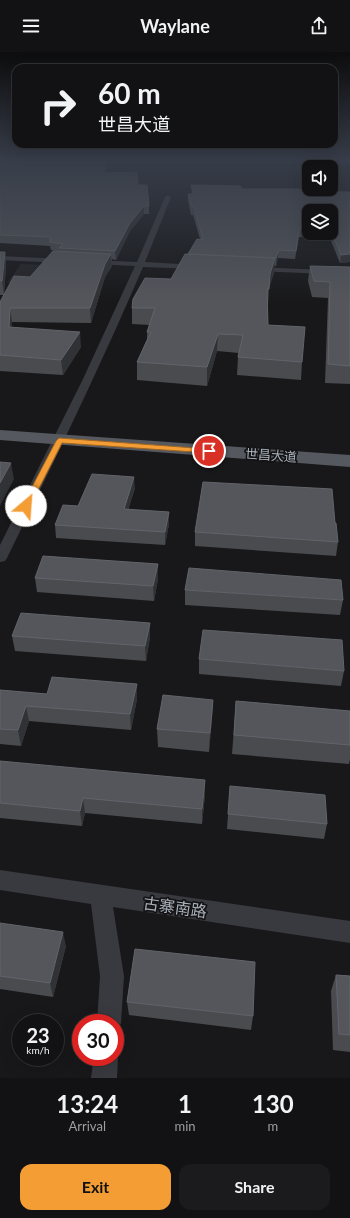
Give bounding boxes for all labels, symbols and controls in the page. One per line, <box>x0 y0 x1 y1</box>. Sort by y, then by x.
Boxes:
icon: menu <box>20 15 42 37</box>
text: Waylane <box>140 15 210 37</box>
icon: share <box>308 15 330 37</box>
text: 60 m <box>98 76 161 110</box>
icon: right <box>32 80 84 132</box>
text: 世昌大道 <box>98 113 170 135</box>
map controls <box>302 160 338 240</box>
button: sound <box>302 160 338 196</box>
button: layers <box>302 204 338 240</box>
pin <box>192 434 226 468</box>
icon: arrive <box>198 440 220 462</box>
street label: 世昌大道 <box>244 445 298 465</box>
position arrow <box>5 485 47 527</box>
street label: 古寨南路 <box>142 893 208 920</box>
speed limit sign: 30 <box>72 1014 124 1066</box>
text: 23 <box>26 1023 50 1047</box>
text: km/h <box>26 1044 50 1056</box>
text: 13:24 <box>56 1089 118 1118</box>
text: 1 <box>178 1089 192 1118</box>
text: 130 <box>252 1089 294 1118</box>
text: Arrival <box>69 1118 106 1134</box>
text: min <box>175 1118 196 1134</box>
text: m <box>267 1118 278 1134</box>
button: Exit <box>20 1164 171 1210</box>
button: Share <box>179 1164 330 1210</box>

